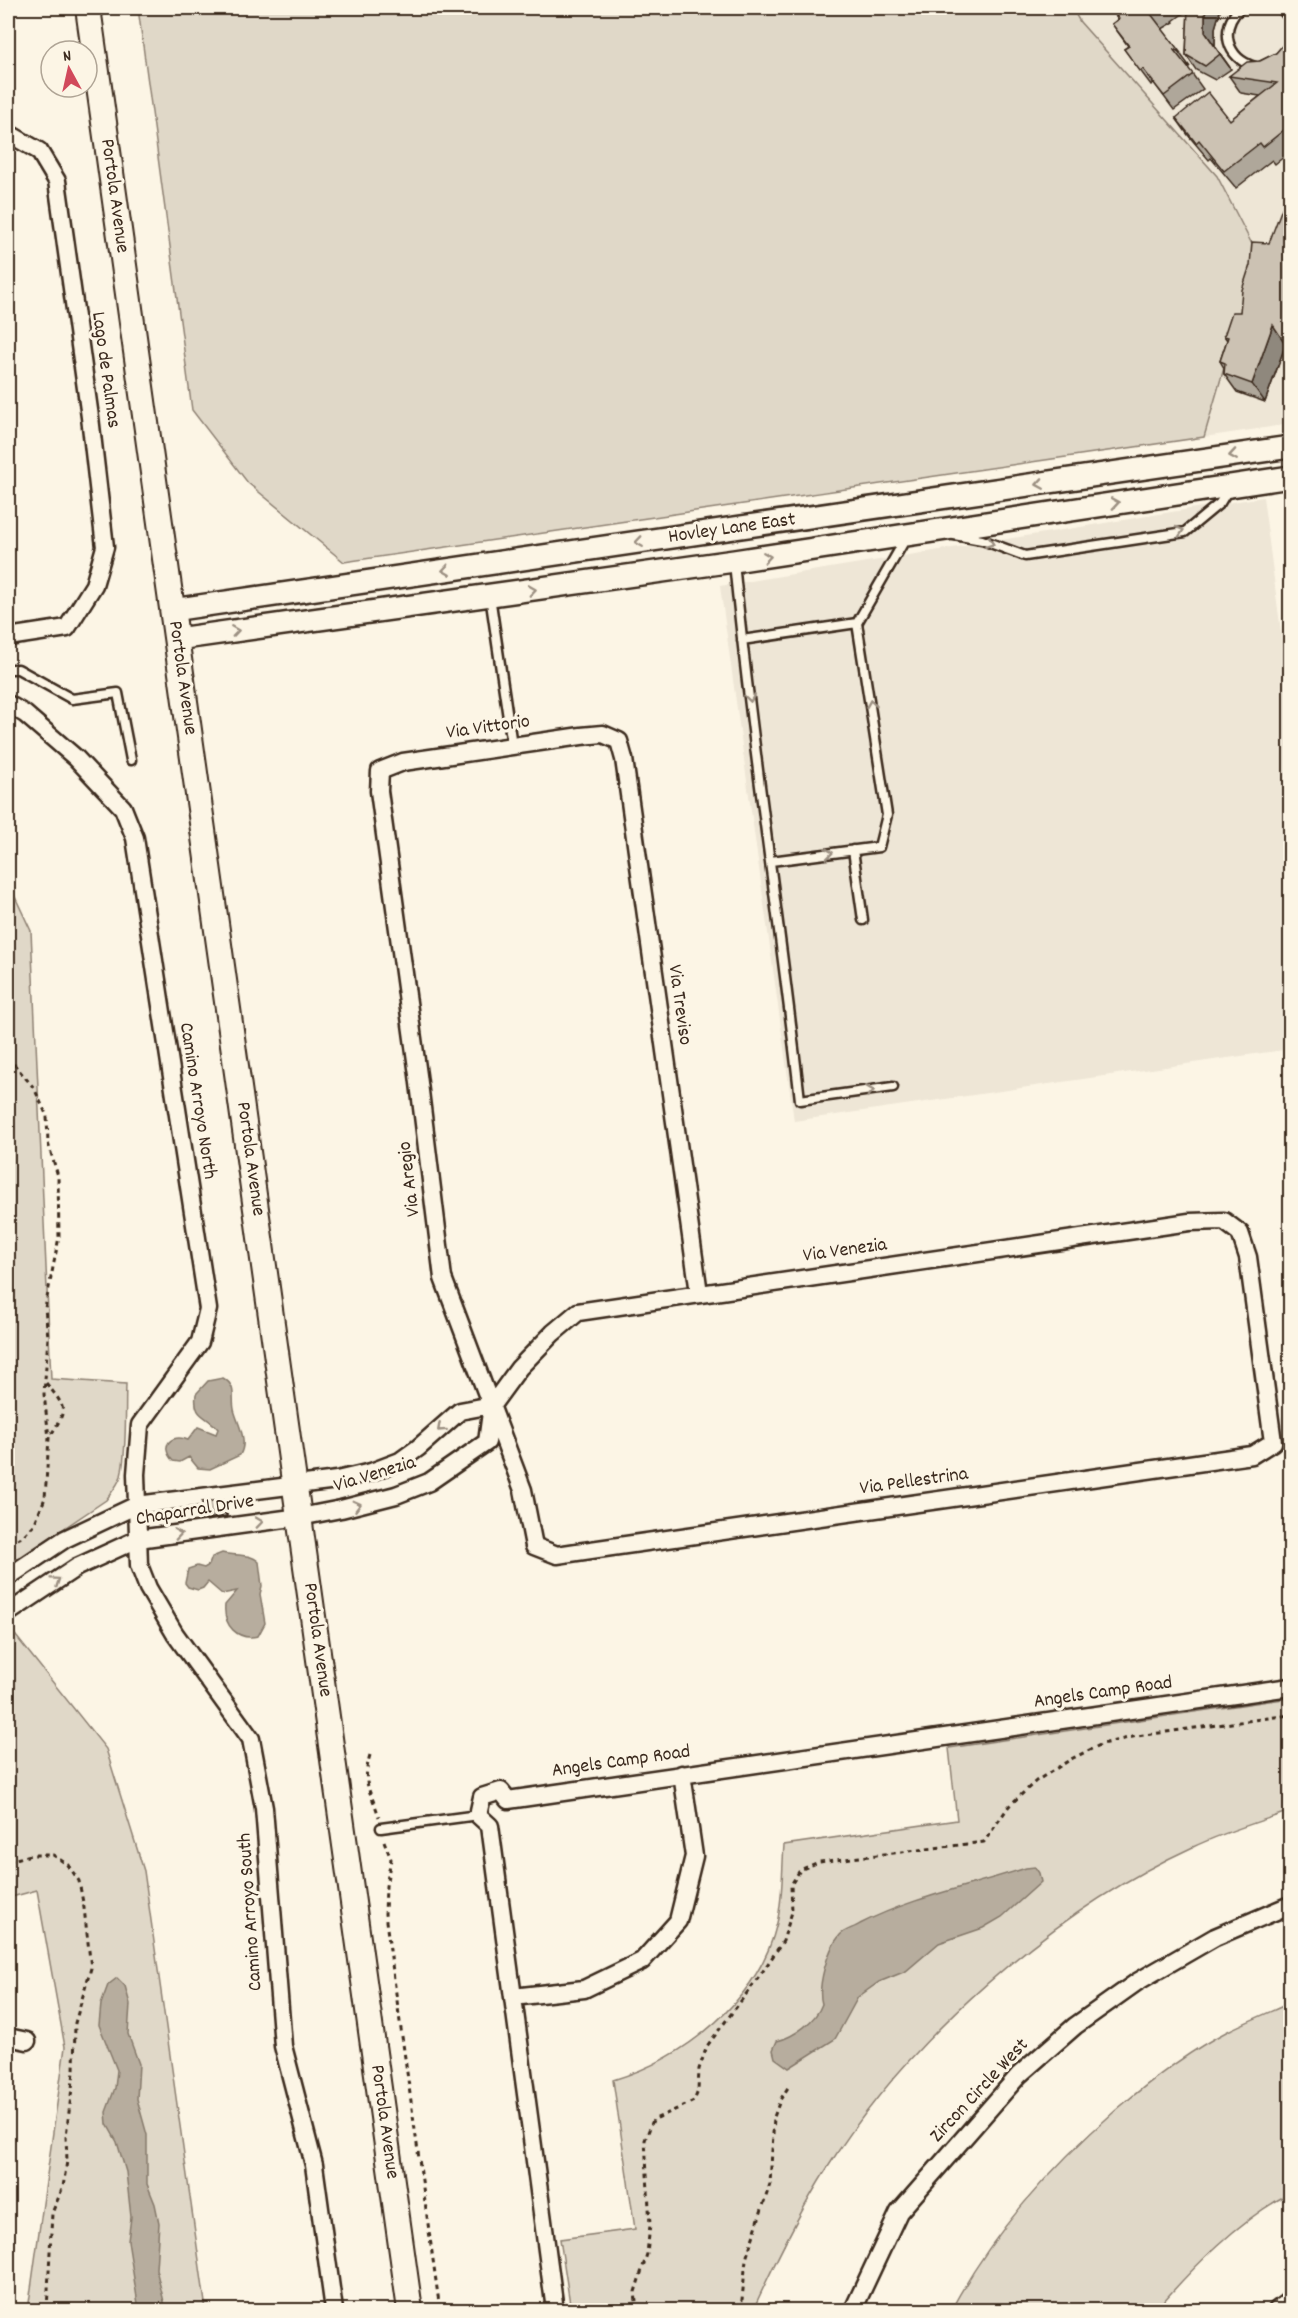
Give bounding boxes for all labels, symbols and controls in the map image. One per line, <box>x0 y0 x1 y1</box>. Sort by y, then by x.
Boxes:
north arrow <box>39 39 99 99</box>
text: N <box>62 45 73 69</box>
street label: Portola Avenue <box>92 137 136 255</box>
street label: Lago de Palmas <box>83 310 127 430</box>
one-way arrow <box>1228 449 1237 461</box>
one-way arrow <box>1035 478 1044 490</box>
one-way arrow <box>1111 498 1120 510</box>
street label: Hovley Lane East <box>667 506 797 552</box>
one-way arrow <box>1175 526 1185 538</box>
one-way arrow <box>634 536 644 548</box>
one-way arrow <box>984 536 995 548</box>
one-way arrow <box>762 551 771 563</box>
one-way arrow <box>441 564 451 576</box>
one-way arrow <box>527 584 536 596</box>
street label: Portola Avenue <box>160 619 204 737</box>
one-way arrow <box>230 626 239 638</box>
one-way arrow <box>743 694 755 703</box>
one-way arrow <box>865 700 877 709</box>
street label: Via Vittorio <box>444 708 532 748</box>
one-way arrow <box>824 847 834 860</box>
street label: Via Treviso <box>660 963 698 1047</box>
street label: Camino Arroyo North <box>171 1021 223 1181</box>
one-way arrow <box>866 1085 875 1097</box>
street label: Portola Avenue <box>228 1100 272 1218</box>
street label: Via Aregio <box>391 1140 429 1218</box>
street label: Via Venezia <box>801 1231 889 1271</box>
one-way arrow <box>437 1421 447 1432</box>
street label: Via Venezia <box>331 1449 420 1501</box>
street label: Via Pellestrina <box>858 1460 970 1503</box>
street label: Chaparral Drive <box>134 1488 256 1534</box>
one-way arrow <box>351 1500 362 1512</box>
one-way arrow <box>254 1517 263 1529</box>
one-way arrow <box>173 1528 182 1541</box>
one-way arrow <box>49 1577 60 1588</box>
street label: Portola Avenue <box>295 1581 339 1699</box>
street label: Angels Camp Road <box>1032 1669 1174 1717</box>
street label: Angels Camp Road <box>550 1738 692 1786</box>
street label: Camino Arroyo South <box>232 1832 270 1992</box>
street label: Zircon Circle West <box>924 2032 1036 2150</box>
street label: Portola Avenue <box>362 2063 406 2181</box>

